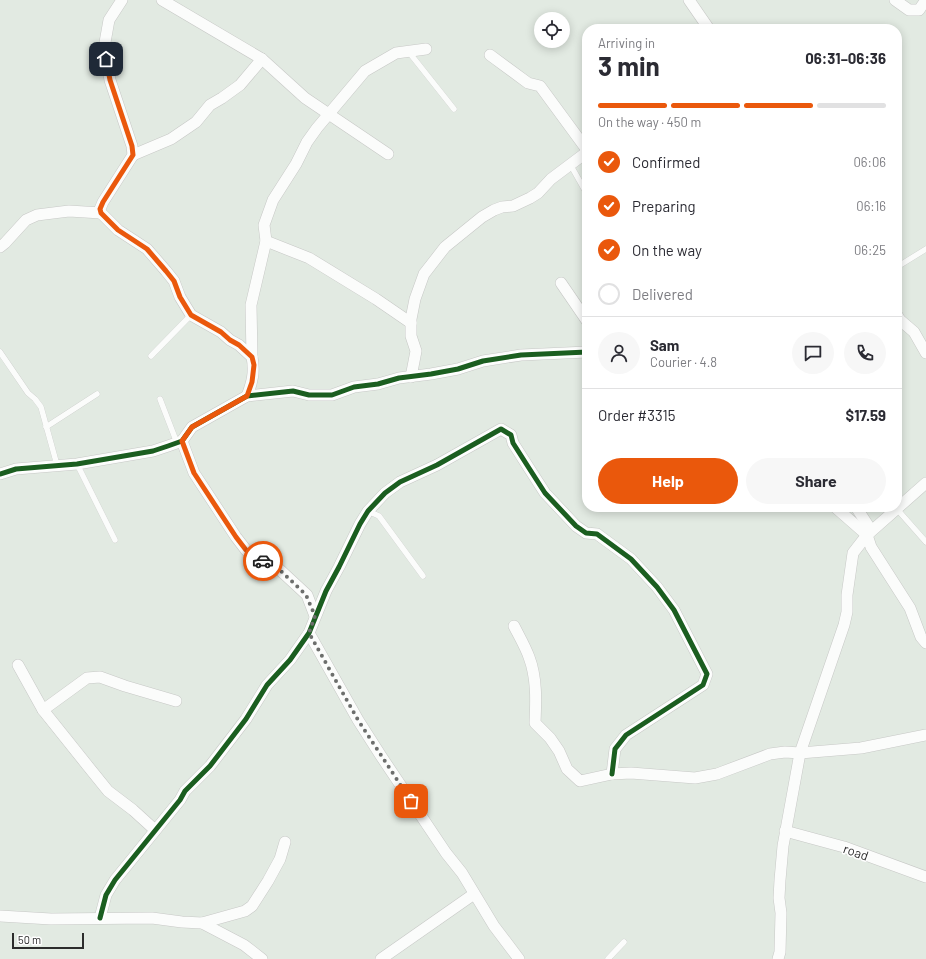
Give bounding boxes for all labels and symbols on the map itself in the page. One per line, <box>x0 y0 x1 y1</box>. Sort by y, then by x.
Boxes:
pin <box>89 42 123 76</box>
courier <box>243 541 283 581</box>
pin <box>394 784 428 818</box>
street label: road <box>841 840 871 864</box>
scale bar <box>12 931 84 950</box>

